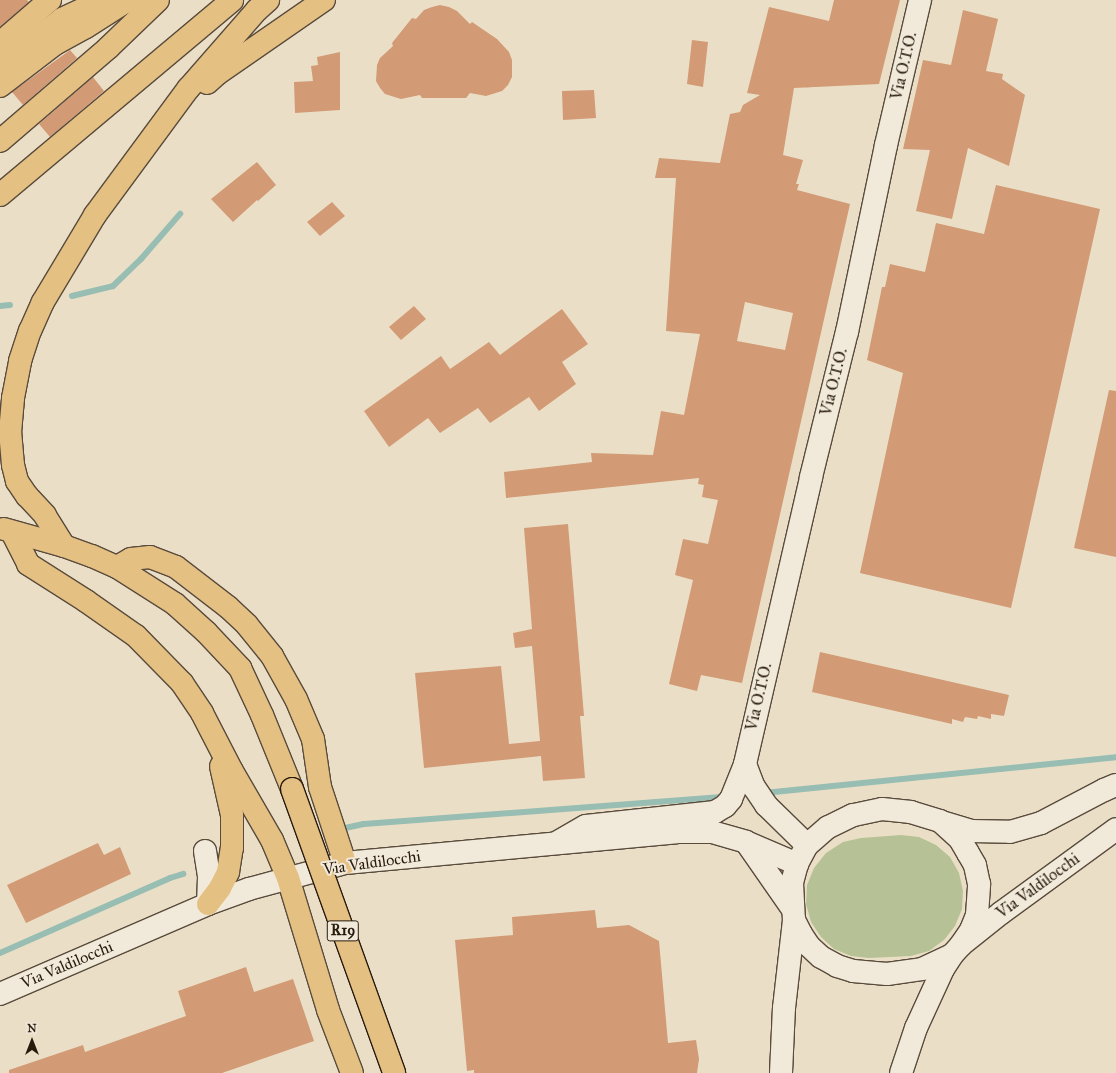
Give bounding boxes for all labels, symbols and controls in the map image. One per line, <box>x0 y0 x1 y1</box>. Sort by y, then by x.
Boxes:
street label: Via O.T.O. <box>887 30 921 102</box>
street label: Via O.T.O. <box>816 346 852 418</box>
street label: Via O.T.O. <box>742 661 776 733</box>
street label: Via Valdilocchi <box>322 847 422 879</box>
street label: Via Valdilocchi <box>993 849 1083 923</box>
road number: R19 <box>326 918 360 944</box>
street label: Via Valdilocchi <box>18 937 116 993</box>
north arrow <box>12 1021 52 1061</box>
text: N <box>27 1022 37 1035</box>

